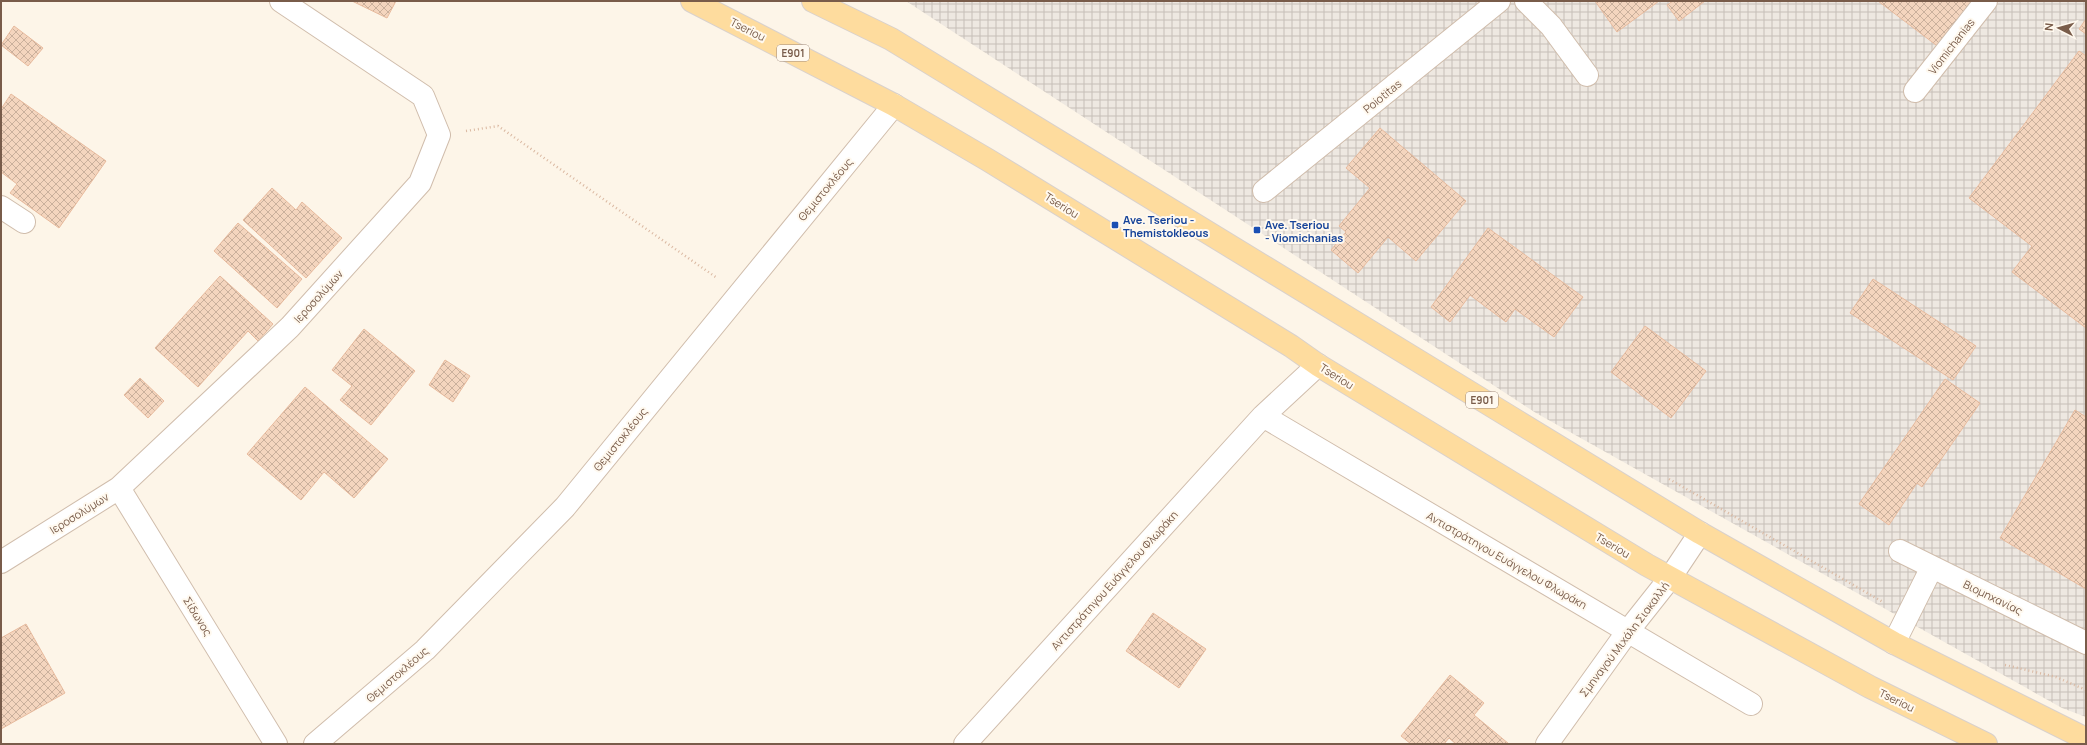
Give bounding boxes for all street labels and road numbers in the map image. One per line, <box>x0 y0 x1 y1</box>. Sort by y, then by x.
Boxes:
street label: Tseriou <box>728 14 768 44</box>
street label: Viomichanias <box>1924 15 1978 77</box>
road number: E901 <box>777 45 809 61</box>
street label: Poiotitas <box>1360 76 1405 116</box>
street label: Θεμιστοκλέους <box>794 154 856 224</box>
street label: Tseriou <box>1042 189 1082 221</box>
street label: Ιεροσολύμων <box>290 266 346 326</box>
street label: Tseriou <box>1317 360 1357 392</box>
road number: E901 <box>1466 392 1498 408</box>
street label: Θεμιστοκλέους <box>590 404 650 474</box>
street label: Ιεροσολύμων <box>47 489 112 537</box>
street label: Αντιστράτηγου Ευάγγελου Φλωράκη <box>1047 507 1181 653</box>
street label: Αντιστράτηγου Ευάγγελου Φλωράκη <box>1424 508 1590 612</box>
street label: Tseriou <box>1593 529 1633 561</box>
street label: Βιομηχανίας <box>1961 576 2025 618</box>
street label: Σμηναγού Μιχάλη Σιακαλλή <box>1576 578 1672 700</box>
street label: Σίδωνος <box>180 594 216 638</box>
street label: Θεμιστοκλέους <box>363 643 431 705</box>
street label: Tseriou <box>1877 685 1917 715</box>

